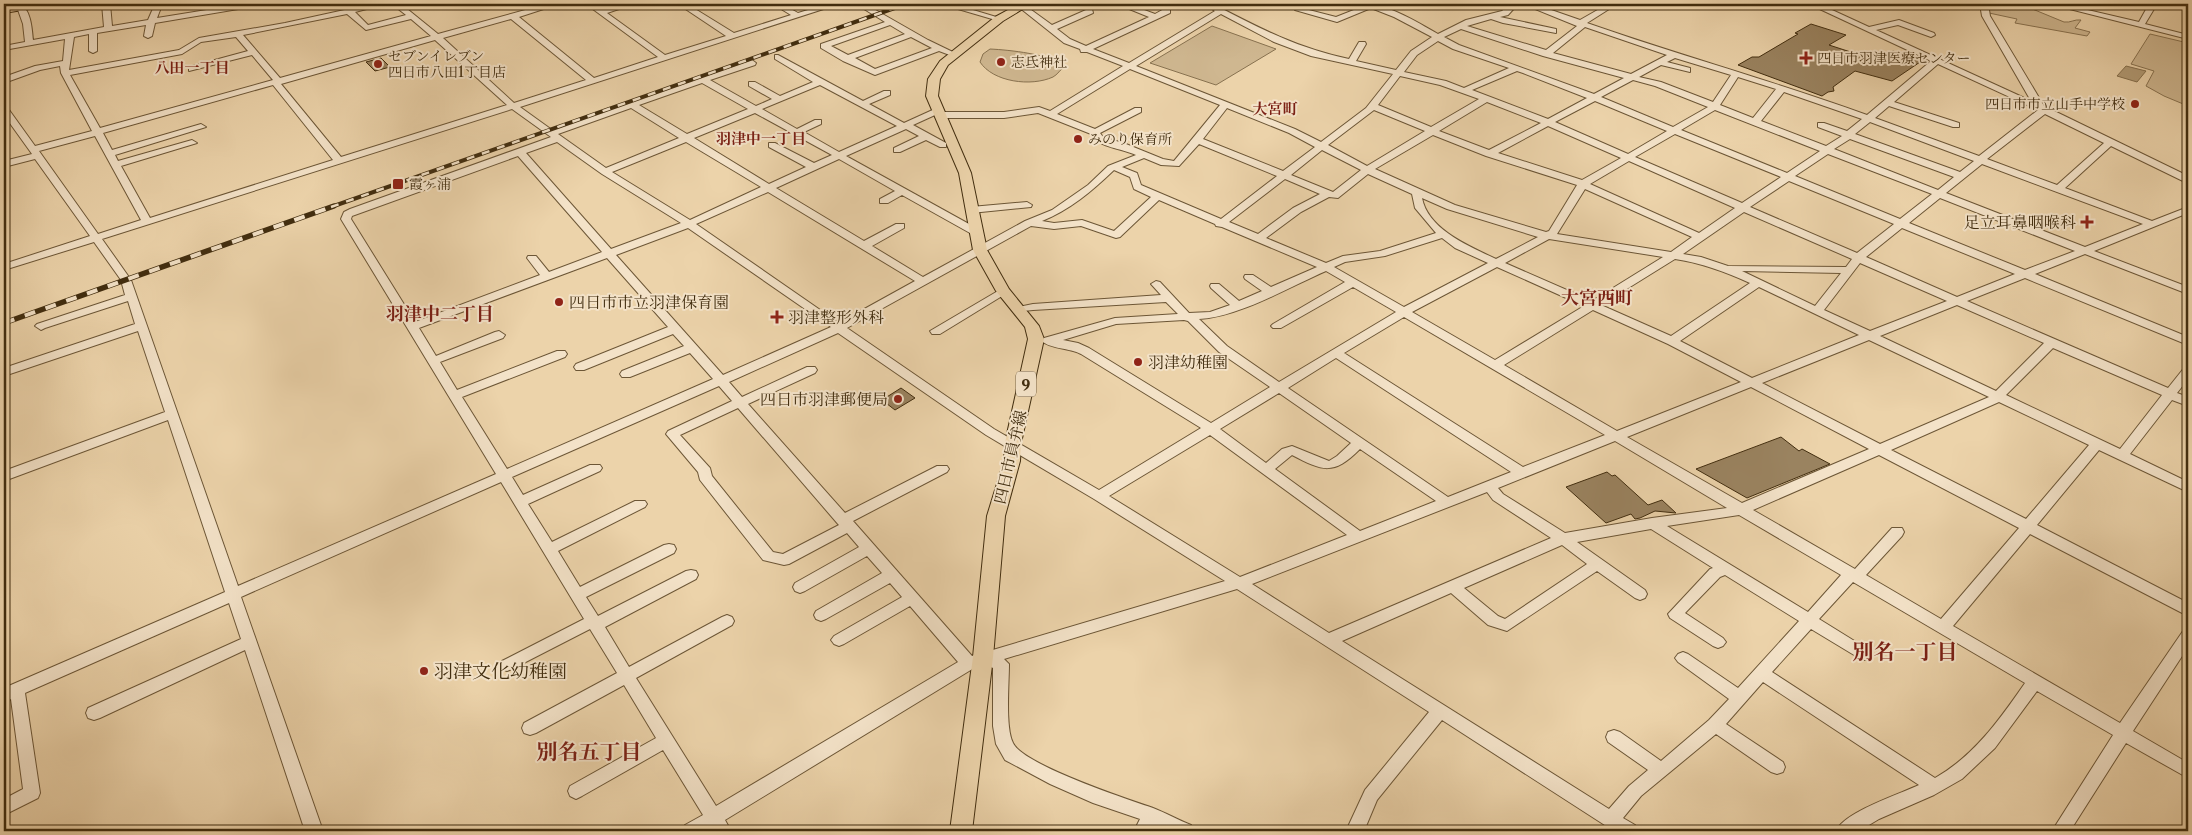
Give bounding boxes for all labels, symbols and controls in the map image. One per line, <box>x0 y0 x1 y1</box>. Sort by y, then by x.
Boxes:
place label: セブンイレブン 四日市八田1丁目店 <box>388 47 506 81</box>
place label: 四日市羽津医療センター <box>1817 49 1970 67</box>
marker: 四日市羽津医療センター <box>1799 51 1813 65</box>
place label: 志氐神社 <box>1011 53 1067 71</box>
marker: 志氐神社 <box>995 56 1007 68</box>
district label: 八田一丁目 <box>154 58 230 77</box>
marker: セブンイレブン 四日市八田1丁目店 <box>372 58 384 70</box>
place label: 四日市市立山手中学校 <box>1985 95 2125 113</box>
marker: 四日市市立山手中学校 <box>2129 98 2141 110</box>
district label: 大宮町 <box>1252 99 1298 118</box>
district label: 羽津中一丁目 <box>716 129 806 148</box>
place label: みのり保育所 <box>1088 130 1172 148</box>
marker: みのり保育所 <box>1072 133 1084 145</box>
place label: 霞ヶ浦 <box>409 175 451 193</box>
marker: 霞ヶ浦 <box>391 177 405 191</box>
place label: 足立耳鼻咽喉科 <box>1964 212 2076 232</box>
marker: 足立耳鼻咽喉科 <box>2080 215 2094 229</box>
district label: 大宮西町 <box>1561 287 1633 309</box>
place label: 四日市市立羽津保育園 <box>569 292 729 312</box>
marker: 四日市市立羽津保育園 <box>553 296 565 308</box>
district label: 羽津中二丁目 <box>386 303 494 325</box>
place label: 羽津整形外科 <box>788 307 884 327</box>
marker: 羽津整形外科 <box>770 310 784 324</box>
place label: 羽津幼稚園 <box>1148 352 1228 372</box>
marker: 羽津幼稚園 <box>1132 356 1144 368</box>
road number: 9 <box>1016 372 1036 396</box>
place label: 四日市羽津郵便局 <box>760 389 888 409</box>
marker: 四日市羽津郵便局 <box>892 393 904 405</box>
street label: 四日市員弁線 <box>989 408 1031 506</box>
district label: 別名一丁目 <box>1853 639 1958 664</box>
place label: 羽津文化幼稚園 <box>434 660 567 683</box>
marker: 羽津文化幼稚園 <box>418 665 430 677</box>
district label: 別名五丁目 <box>537 739 642 764</box>

